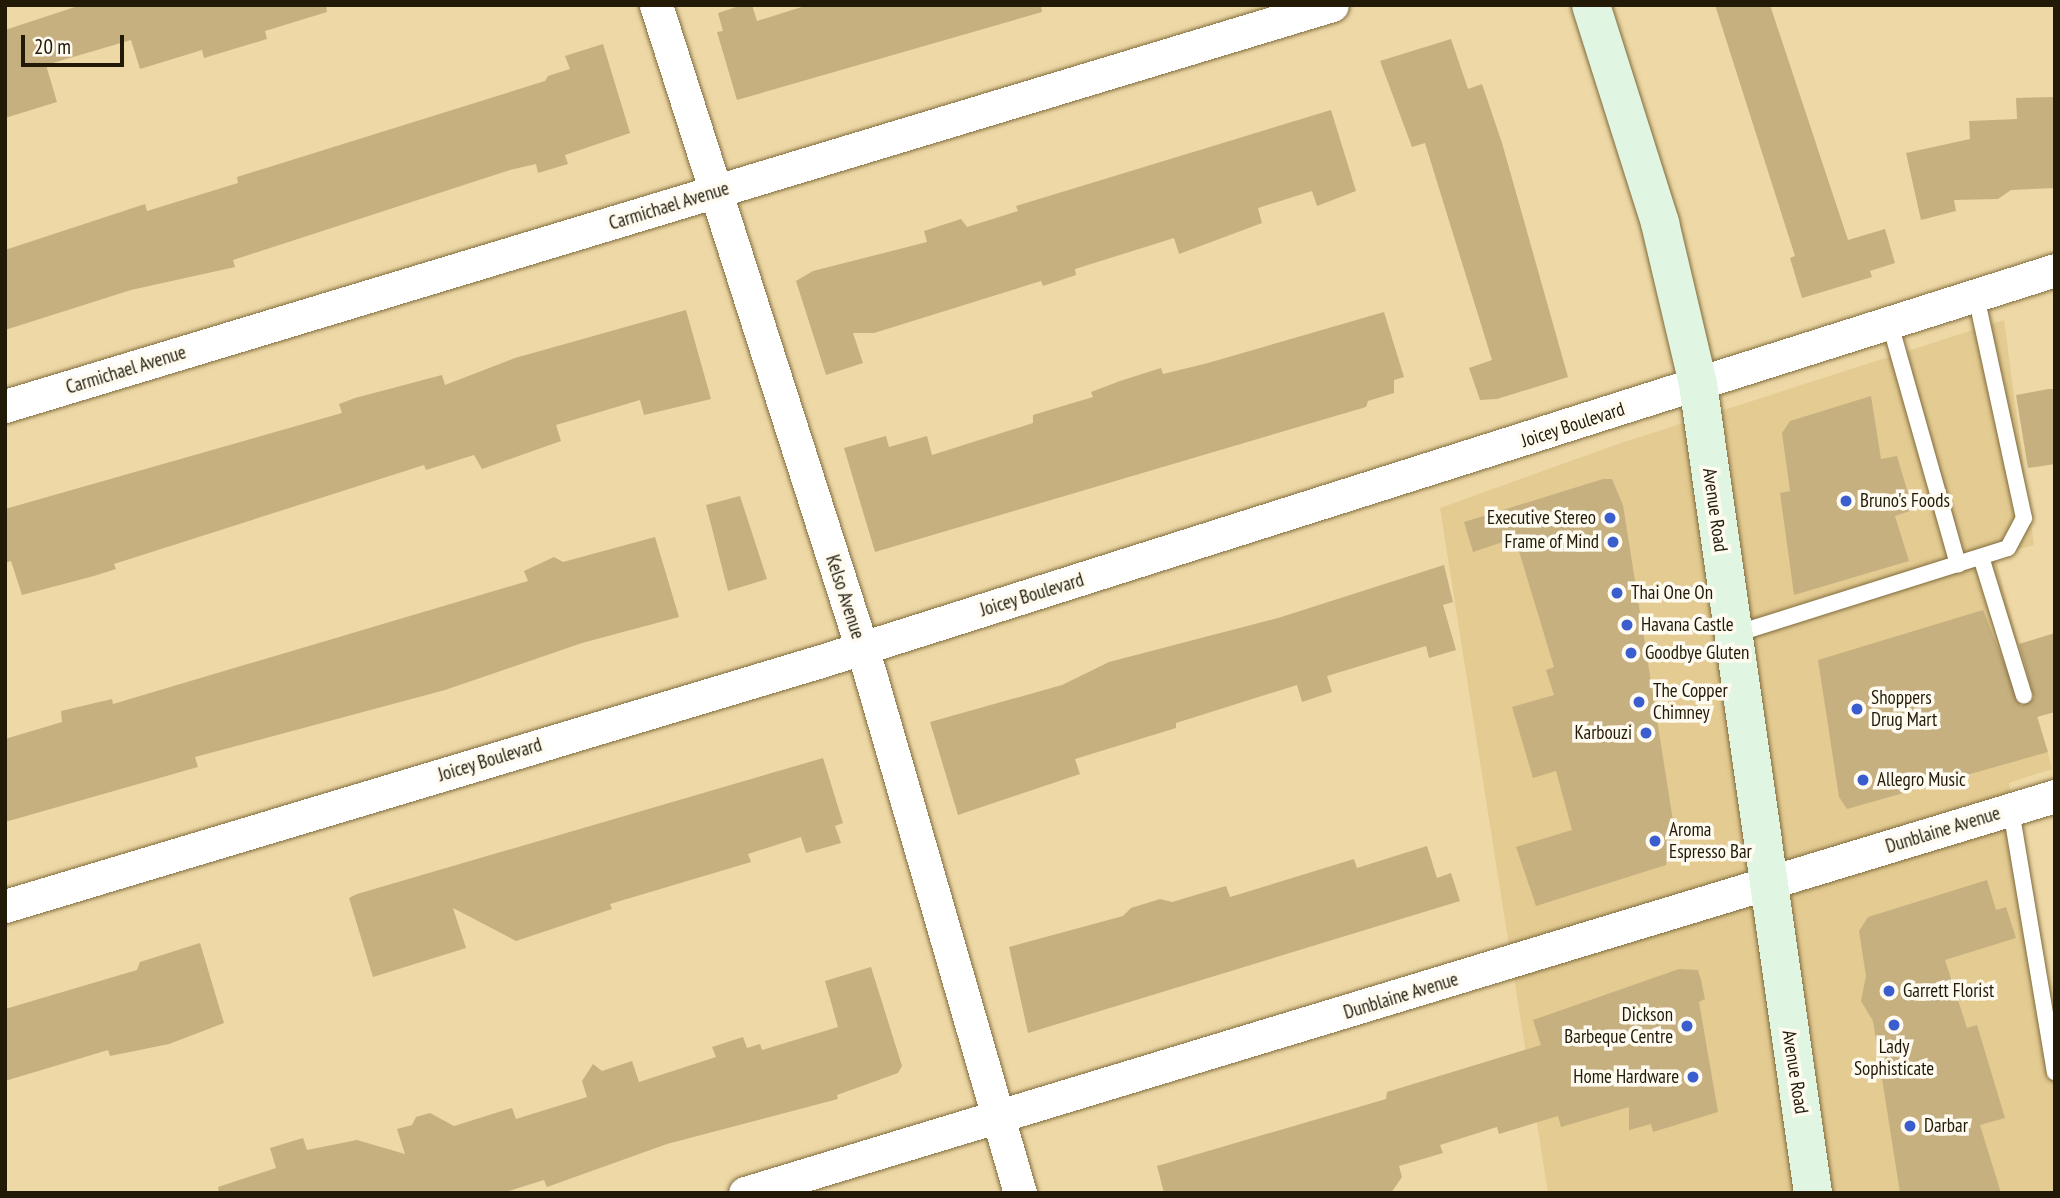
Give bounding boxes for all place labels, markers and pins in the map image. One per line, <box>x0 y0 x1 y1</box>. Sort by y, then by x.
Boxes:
place label: Bruno's Foods <box>1860 490 1950 512</box>
marker: Bruno's Foods <box>1838 493 1854 509</box>
place label: Executive Stereo <box>1487 507 1596 529</box>
marker: Executive Stereo <box>1602 510 1618 526</box>
place label: Frame of Mind <box>1504 531 1599 553</box>
marker: Frame of Mind <box>1605 534 1621 550</box>
place label: Thai One On <box>1631 582 1713 604</box>
marker: Thai One On <box>1609 585 1625 601</box>
place label: Havana Castle <box>1641 614 1734 636</box>
marker: Havana Castle <box>1619 617 1635 633</box>
place label: Goodbye Gluten <box>1645 642 1749 664</box>
marker: Goodbye Gluten <box>1623 645 1639 661</box>
place label: The Copper Chimney <box>1653 680 1728 724</box>
place label: Shoppers Drug Mart <box>1871 687 1937 731</box>
marker: The Copper Chimney <box>1631 694 1647 710</box>
marker: Shoppers Drug Mart <box>1849 701 1865 717</box>
place label: Karbouzi <box>1575 722 1632 744</box>
marker: Karbouzi <box>1638 725 1654 741</box>
place label: Allegro Music <box>1877 769 1966 791</box>
marker: Allegro Music <box>1855 772 1871 788</box>
place label: Aroma Espresso Bar <box>1669 819 1752 863</box>
marker: Aroma Espresso Bar <box>1647 833 1663 849</box>
place label: Garrett Florist <box>1903 980 1994 1002</box>
marker: Garrett Florist <box>1881 983 1897 999</box>
place label: Dickson Barbeque Centre <box>1564 1004 1673 1048</box>
marker: Lady Sophisticate <box>1886 1017 1902 1033</box>
marker: Dickson Barbeque Centre <box>1679 1018 1695 1034</box>
place label: Lady Sophisticate <box>1854 1036 1934 1080</box>
place label: Home Hardware <box>1573 1066 1679 1088</box>
marker: Home Hardware <box>1685 1069 1701 1085</box>
place label: Darbar <box>1924 1115 1968 1137</box>
marker: Darbar <box>1902 1118 1918 1134</box>

